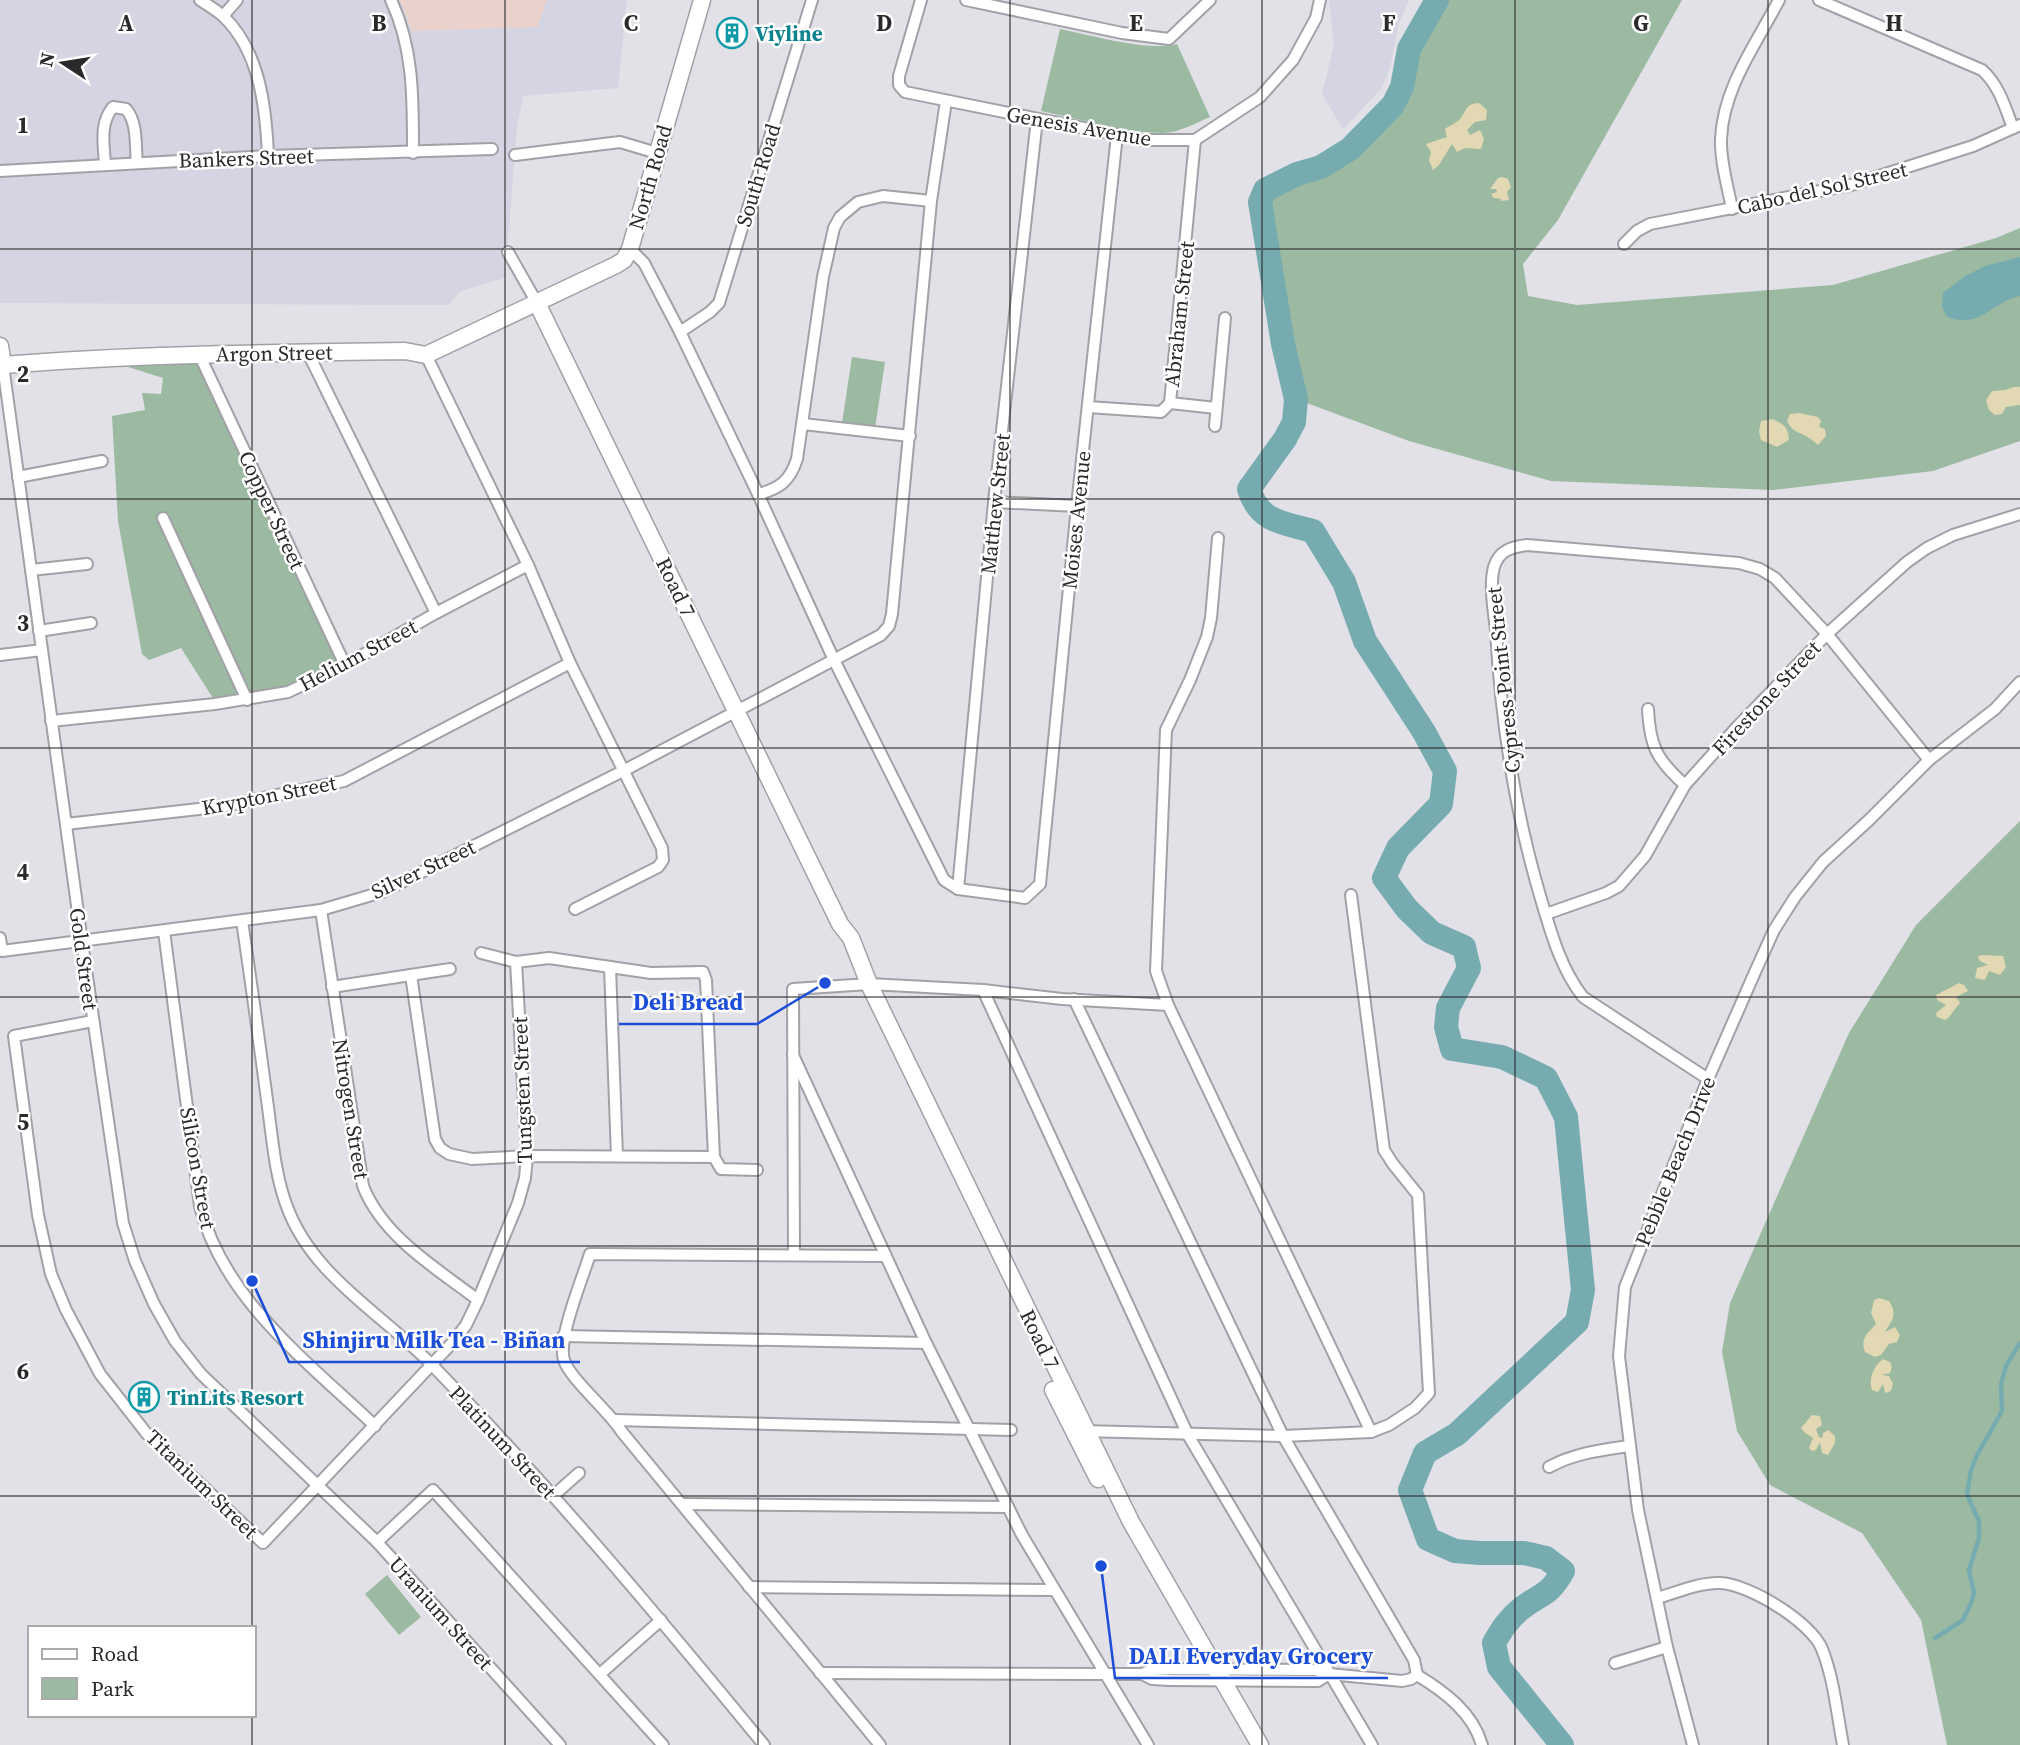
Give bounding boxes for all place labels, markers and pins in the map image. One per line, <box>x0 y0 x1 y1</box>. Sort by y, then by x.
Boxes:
building icon: Viyline <box>715 16 749 50</box>
place label: Viyline <box>755 19 823 48</box>
callout: Deli Bread <box>619 980 757 1024</box>
callout: Shinjiru Milk Tea - Biñan <box>289 1318 580 1362</box>
building icon: TinLits Resort <box>127 1380 161 1414</box>
place label: TinLits Resort <box>167 1383 304 1412</box>
callout: DALI Everyday Grocery <box>1115 1634 1388 1678</box>

